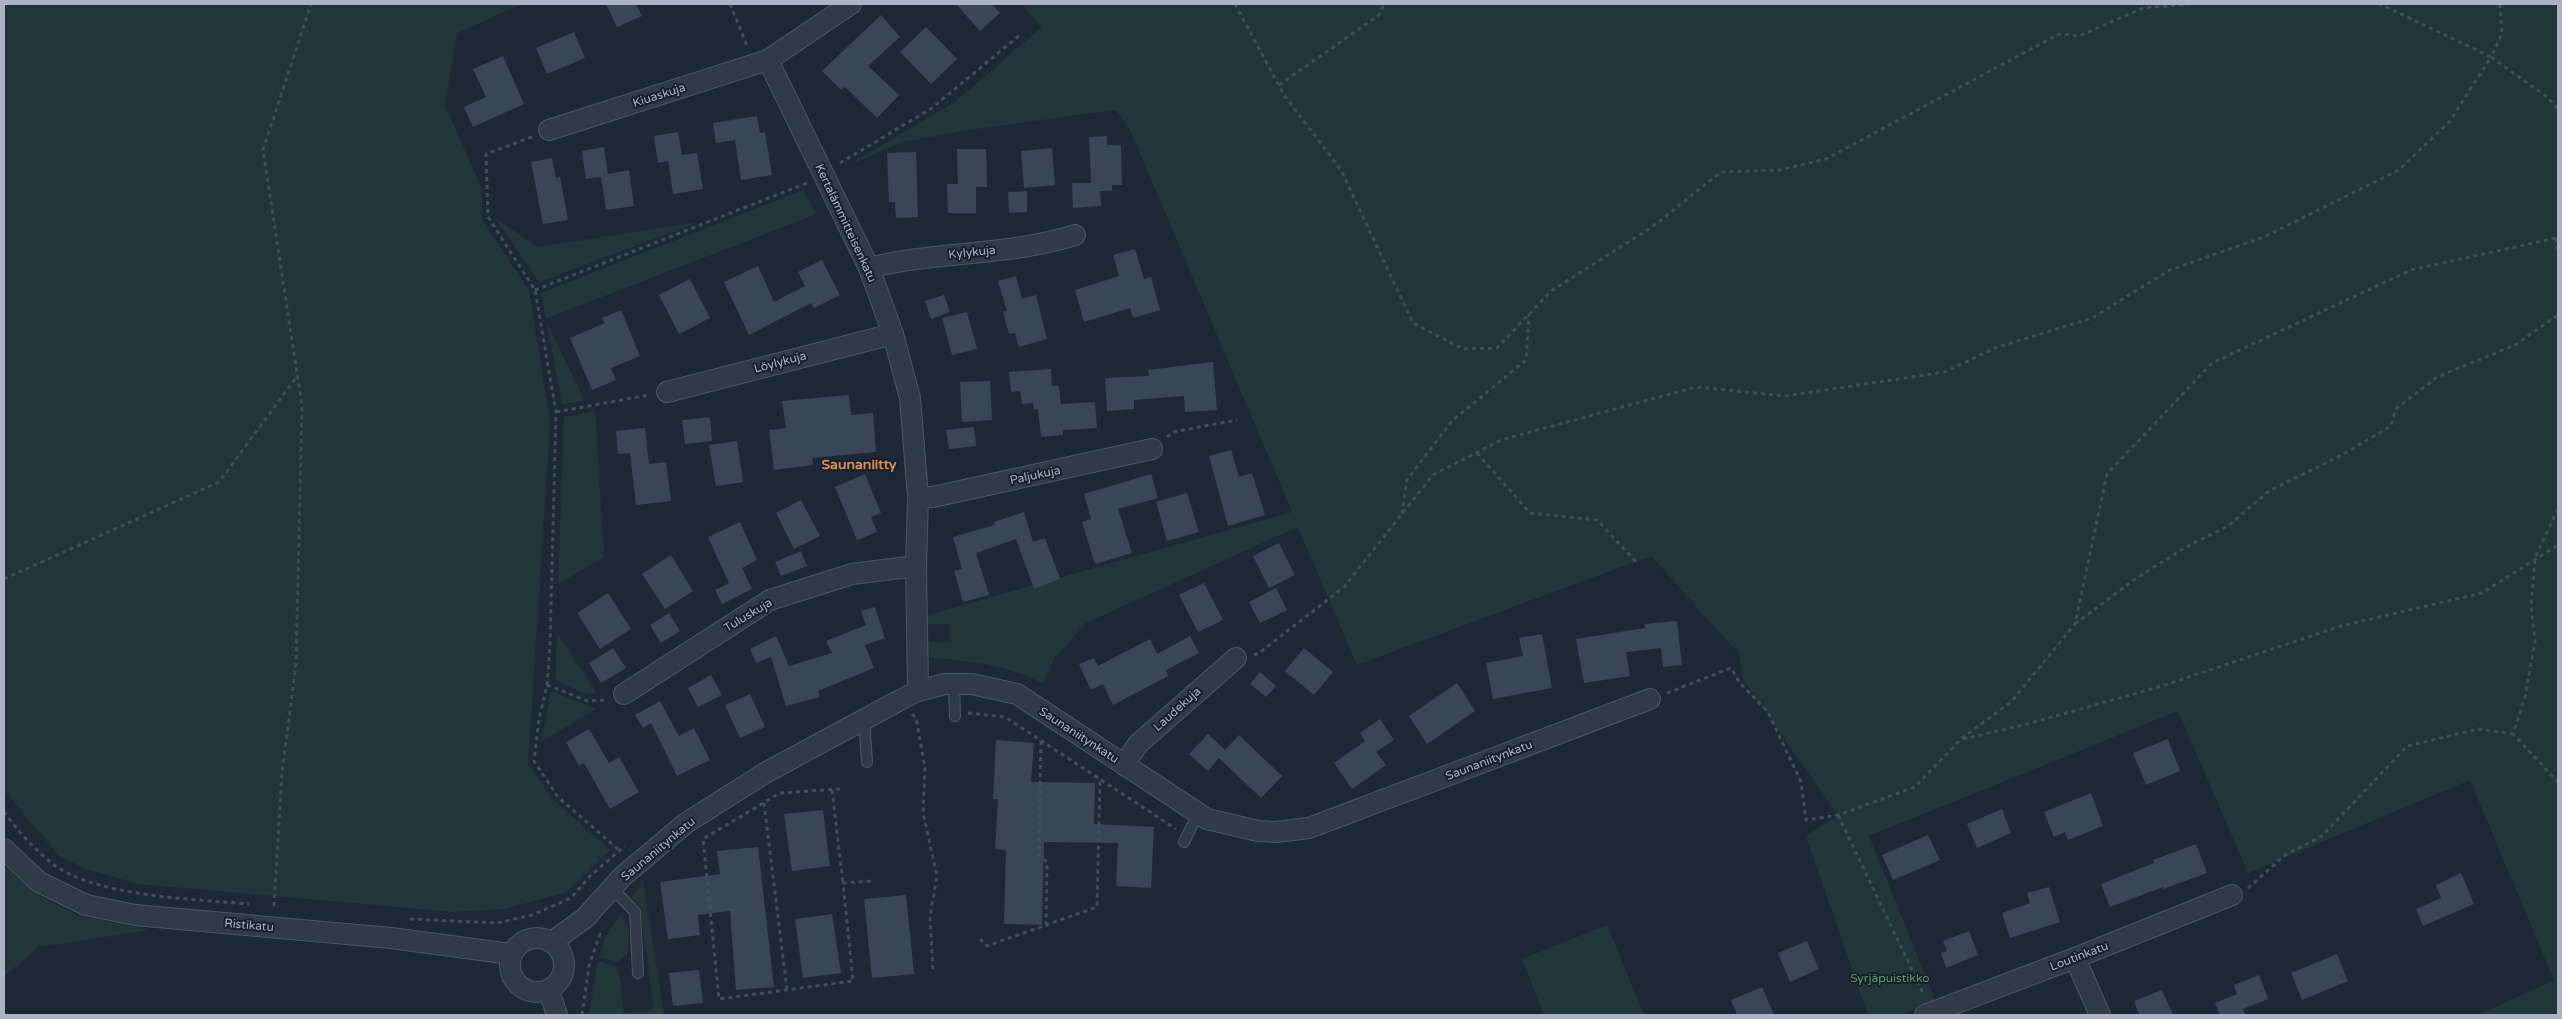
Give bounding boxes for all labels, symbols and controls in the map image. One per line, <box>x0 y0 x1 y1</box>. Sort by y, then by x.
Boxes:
street label: Kiuaskuja <box>631 80 687 110</box>
street label: Kertalämmitteisenkatu <box>812 162 880 284</box>
street label: Kylykuja <box>948 243 996 261</box>
street label: Löylykuja <box>752 348 808 376</box>
district label: Saunaniitty <box>822 456 897 473</box>
street label: Paljukuja <box>1008 463 1062 487</box>
street label: Tuluskuja <box>721 595 775 635</box>
street label: Laudekuja <box>1150 684 1204 734</box>
street label: Saunaniitynkatu <box>1037 704 1121 766</box>
street label: Saunaniitynkatu <box>1444 737 1534 783</box>
street label: Saunaniitynkatu <box>618 814 698 884</box>
street label: Ristikatu <box>224 916 274 934</box>
street label: Loutinkatu <box>2048 938 2110 974</box>
park label: Syrjäpuistikko <box>1850 971 1930 985</box>

